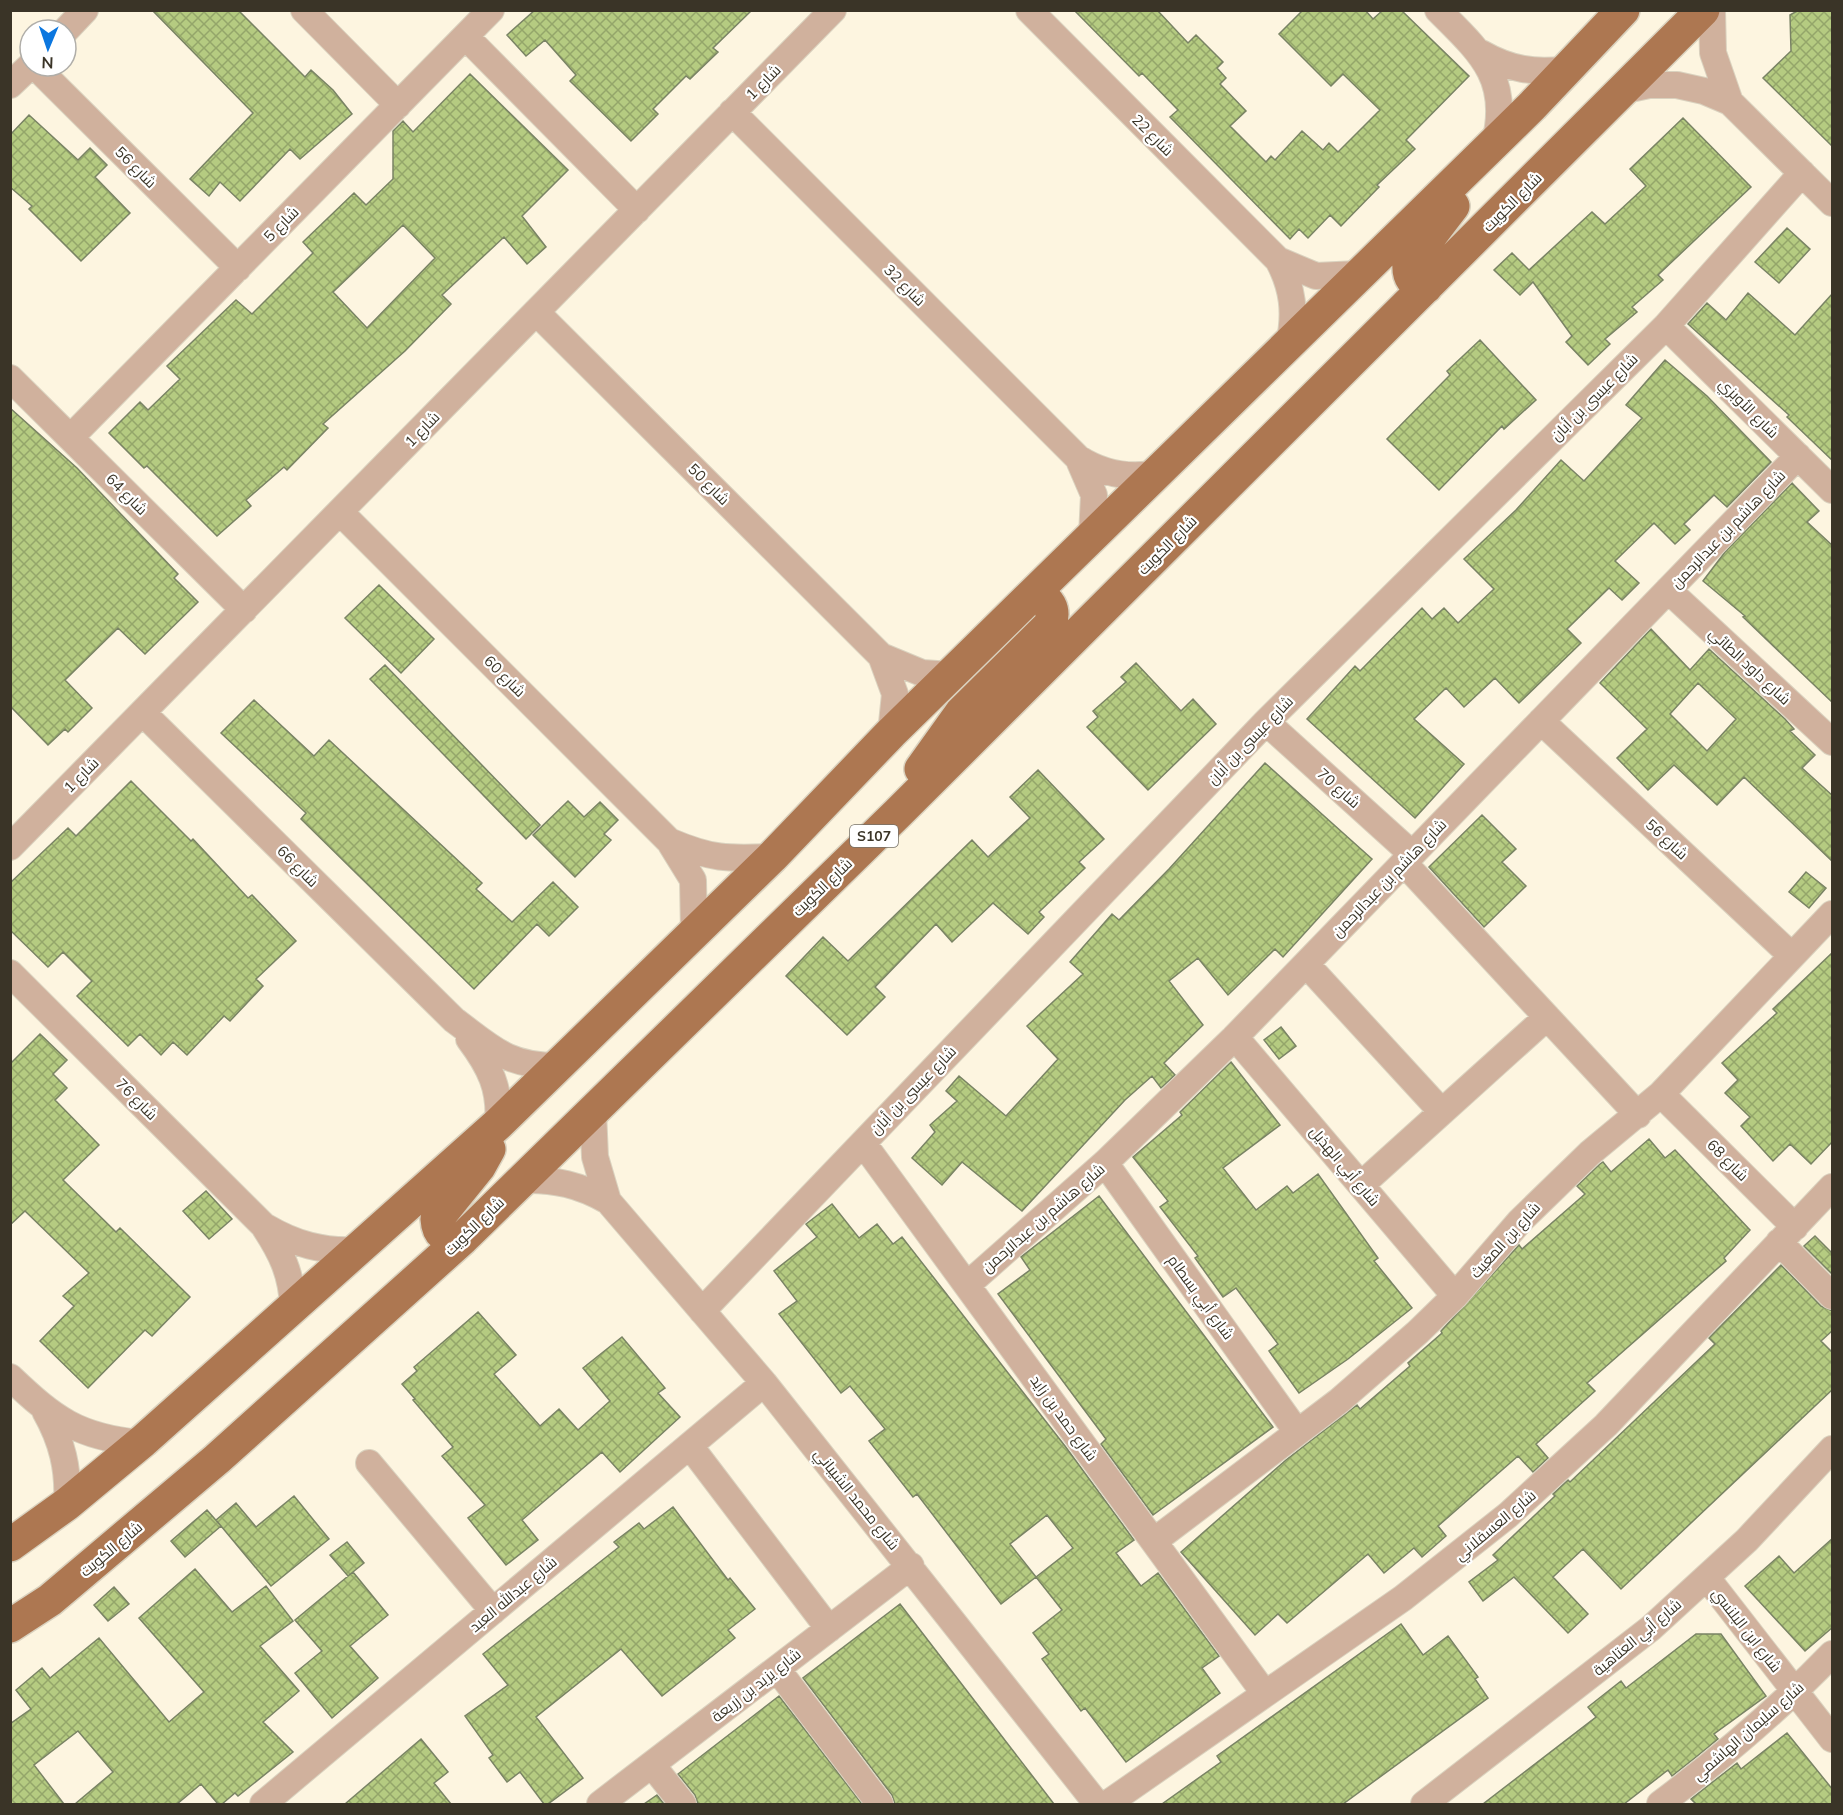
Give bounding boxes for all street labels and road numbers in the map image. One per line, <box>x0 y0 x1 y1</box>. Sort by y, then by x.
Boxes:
street label: شارع 1 <box>741 60 786 105</box>
street label: شارع 22 <box>1127 110 1178 161</box>
street label: شارع 56 <box>110 142 161 193</box>
street label: شارع الكويت <box>1478 168 1547 237</box>
street label: شارع 5 <box>259 202 304 247</box>
street label: شارع 32 <box>879 260 930 311</box>
street label: شارع عيسى بن أبان <box>1546 349 1643 446</box>
street label: شارع الأوبزي <box>1713 374 1783 444</box>
street label: شارع 1 <box>401 407 445 452</box>
street label: شارع 50 <box>683 459 734 510</box>
street label: شارع هاشم بن عبدالرحمن <box>1667 466 1791 593</box>
street label: شارع 64 <box>101 469 152 520</box>
street label: شارع الكويت <box>1133 511 1202 580</box>
street label: شارع داود الطائي <box>1703 623 1795 711</box>
street label: شارع 60 <box>479 651 530 702</box>
street label: شارع عيسى بن أبان <box>1203 692 1298 790</box>
street label: شارع 1 <box>59 753 104 798</box>
street label: شارع 70 <box>1312 764 1364 814</box>
street label: شارع هاشم بن عبدالرحمن <box>1328 815 1452 942</box>
street label: شارع 56 <box>1641 815 1692 865</box>
road number: S107 <box>850 825 898 847</box>
street label: شارع 66 <box>272 841 323 892</box>
street label: شارع الكويت <box>788 854 857 922</box>
street label: شارع عيسى بن أبان <box>866 1042 961 1140</box>
street label: شارع 76 <box>111 1074 162 1125</box>
street label: شارع أبي الهذيل <box>1304 1122 1384 1212</box>
street label: شارع 68 <box>1702 1135 1753 1186</box>
street label: شارع هاشم بن عبدالرحمن <box>978 1159 1110 1278</box>
street label: شارع الكويت <box>440 1193 509 1261</box>
street label: شارع بن المغيث <box>1466 1198 1546 1283</box>
street label: شارع أبي بسطام <box>1161 1251 1238 1345</box>
street label: شارع حمد بن زايد <box>1025 1371 1102 1466</box>
street label: شارع محمد الشيباني <box>808 1444 904 1556</box>
street label: شارع العسقلاني <box>1450 1485 1542 1567</box>
street label: شارع الكويت <box>76 1517 147 1582</box>
street label: شارع عبدالله العبد <box>465 1552 562 1638</box>
street label: شارع ابن البلنسي <box>1706 1584 1786 1678</box>
street label: شارع أبي العتاهية <box>1589 1594 1687 1682</box>
street label: شارع يزيد بن زريعة <box>707 1644 806 1727</box>
street label: شارع سليمان الهاشمي <box>1689 1678 1809 1787</box>

